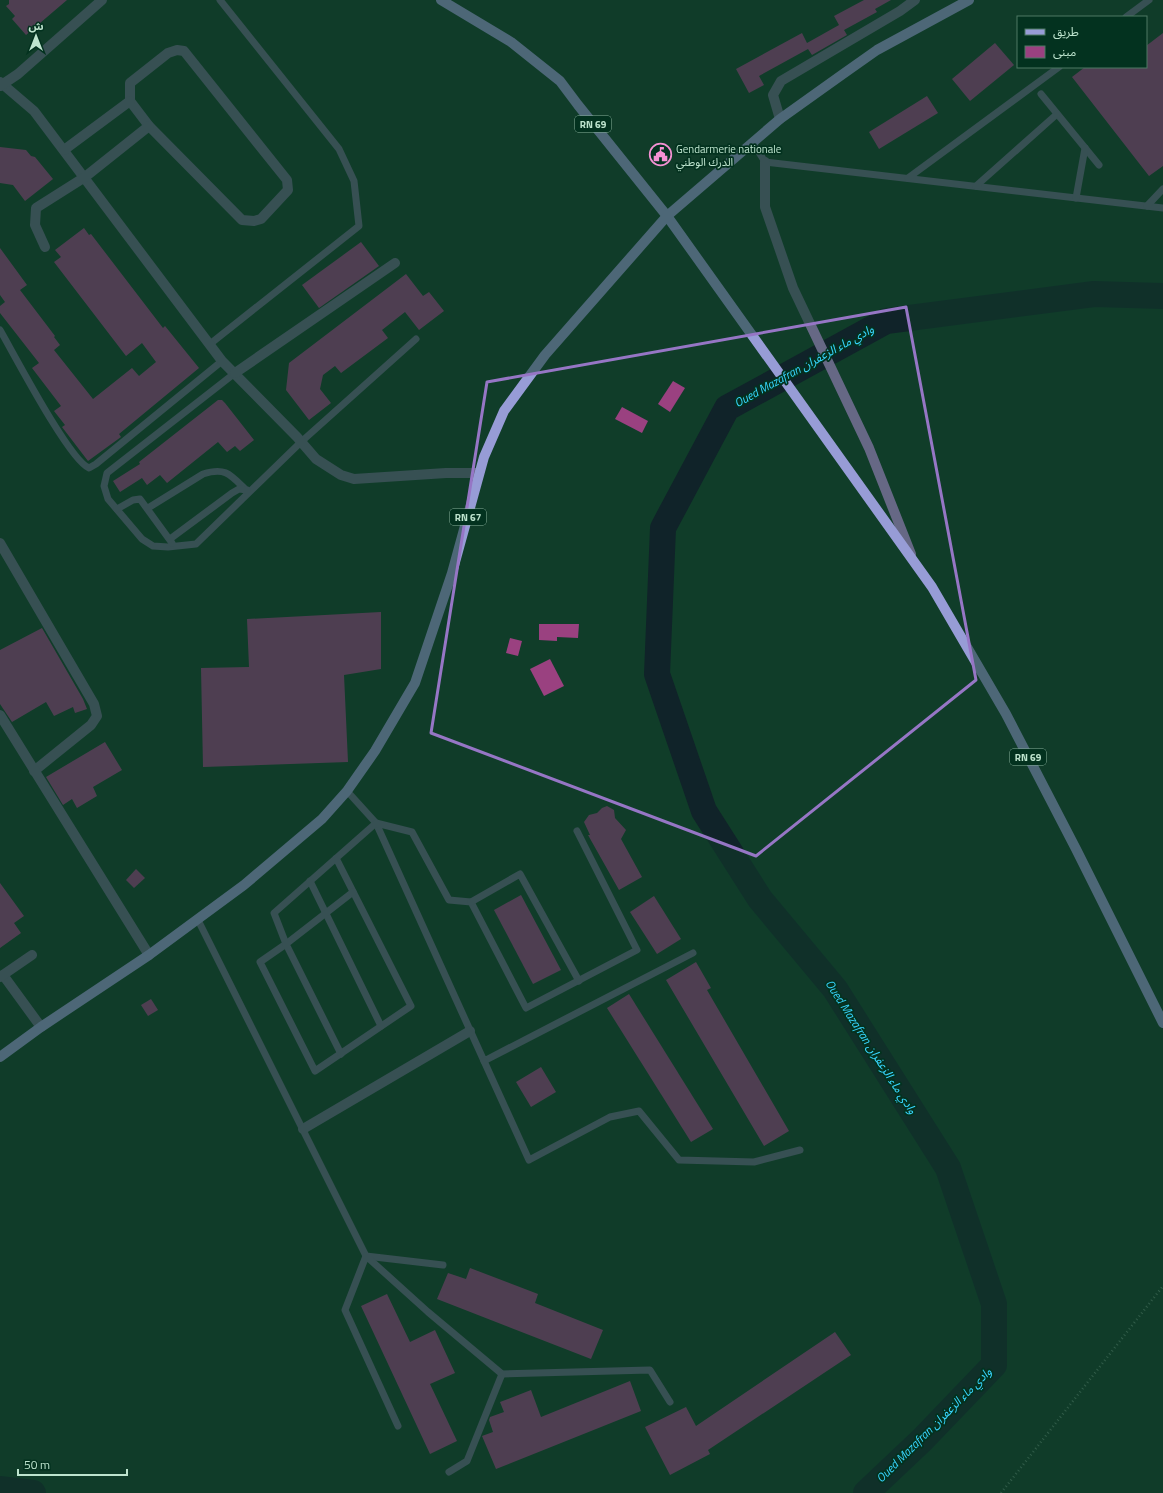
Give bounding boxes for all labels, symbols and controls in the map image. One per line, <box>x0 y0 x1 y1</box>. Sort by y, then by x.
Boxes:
north arrow <box>16 16 56 56</box>
legend <box>1017 16 1147 68</box>
text: ش <box>28 18 44 34</box>
text: طريق <box>1053 22 1079 41</box>
text: مبنى <box>1053 42 1076 61</box>
road number: RN 69 <box>575 116 611 132</box>
place label: Gendarmerie nationale الدرك الوطني <box>676 141 782 172</box>
public building icon: Gendarmerie nationale الدرك الوطني <box>648 142 674 168</box>
water label: Oued Mazafran وادي ماء الزعفران <box>731 319 878 413</box>
road number: RN 67 <box>450 509 486 525</box>
road number: RN 69 <box>1010 749 1046 765</box>
water label: Oued Mazafran وادي ماء الزعفران <box>820 976 922 1119</box>
water label: Oued Mazafran وادي ماء الزعفران <box>871 1362 997 1487</box>
scale bar <box>18 1451 127 1477</box>
text: 50 m <box>24 1455 50 1474</box>

